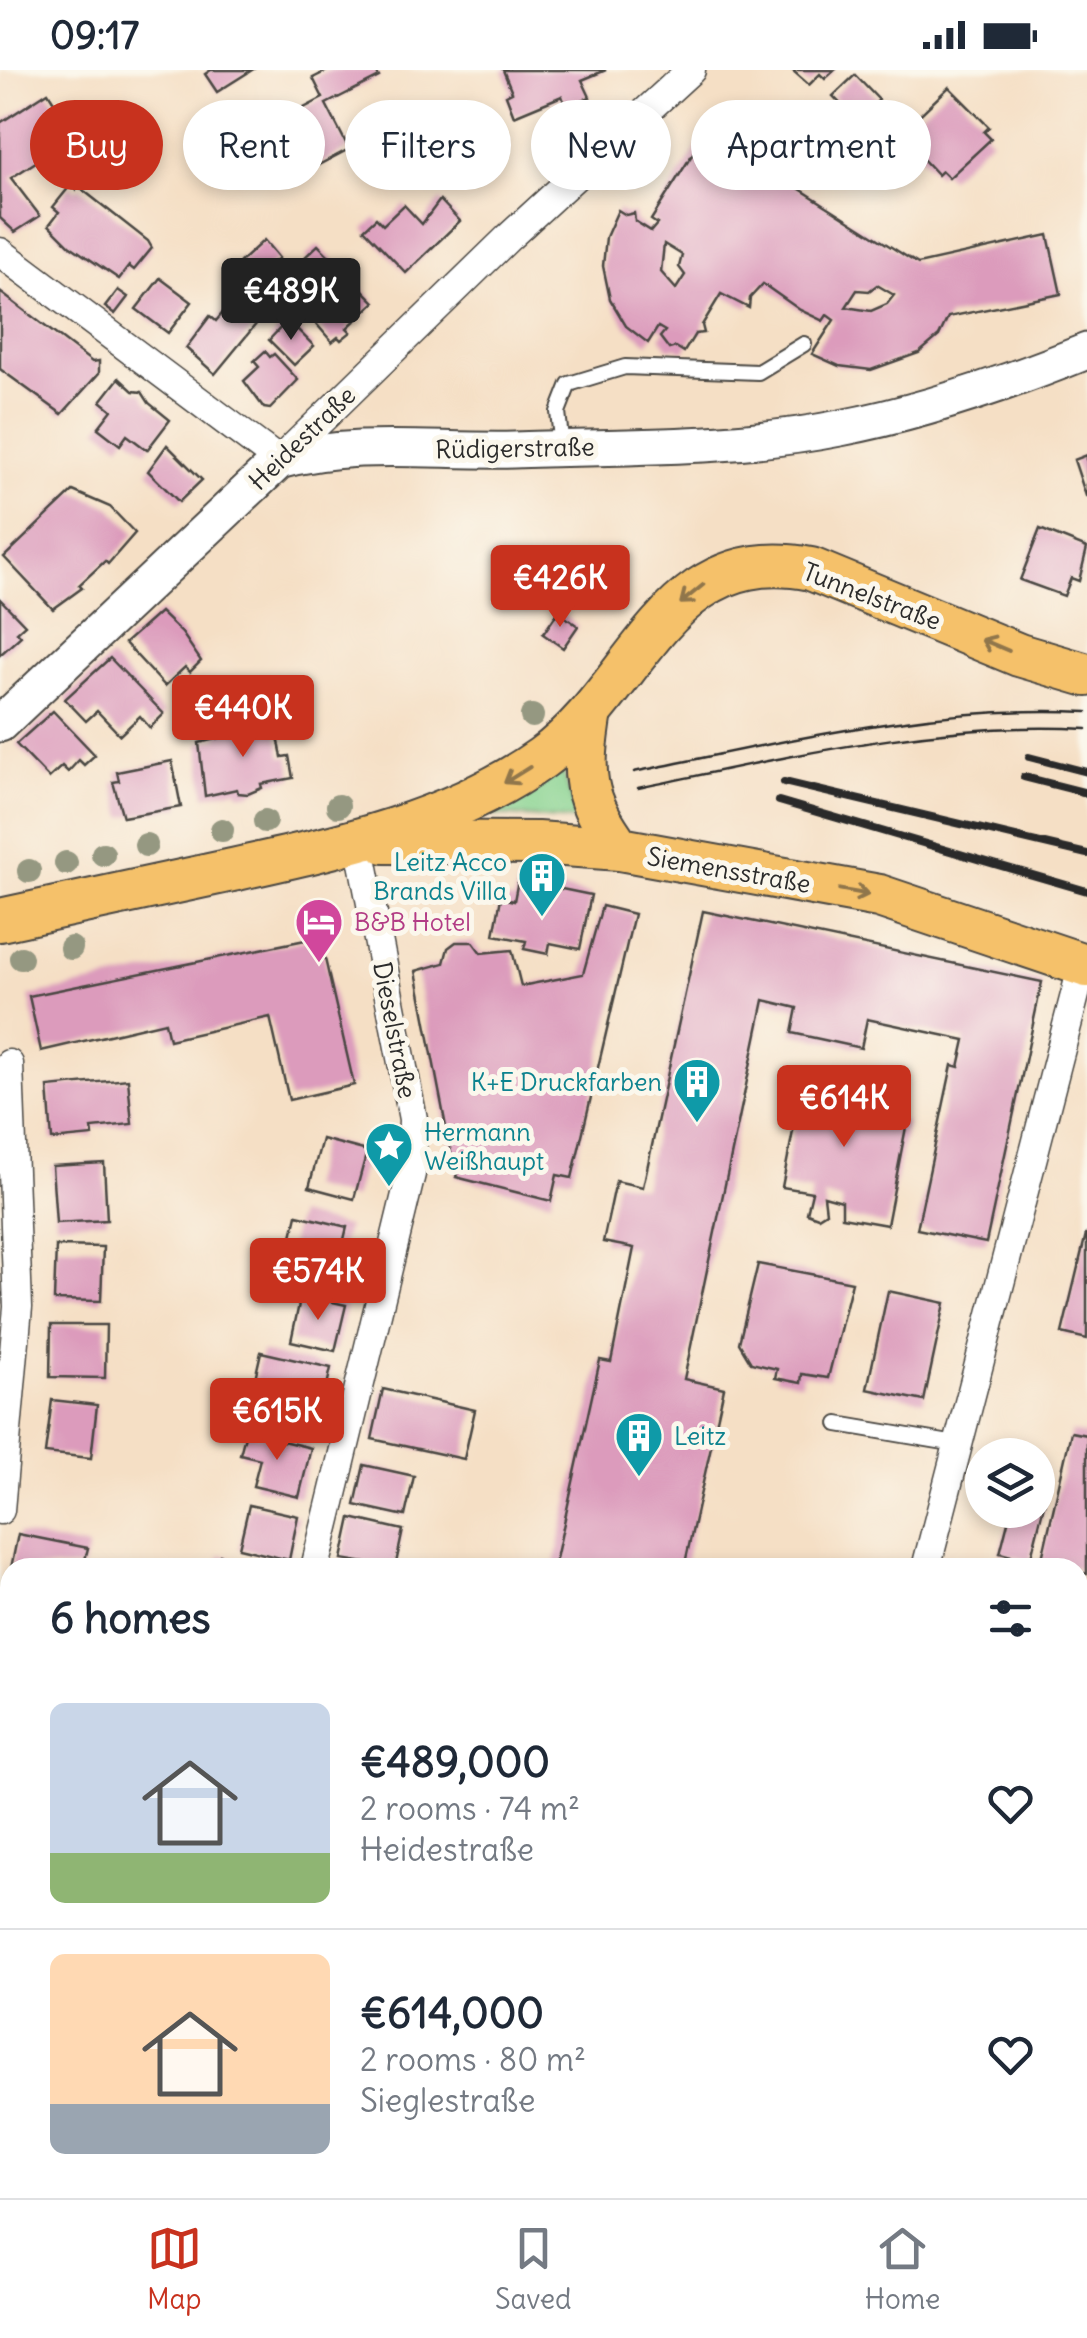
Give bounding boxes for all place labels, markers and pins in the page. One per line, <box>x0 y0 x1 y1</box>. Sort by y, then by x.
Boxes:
pin: €489K <box>221 258 361 343</box>
pin: €426K <box>490 545 630 630</box>
pin: €440K <box>173 675 313 760</box>
place label: Leitz Acco Brands Villa <box>373 846 507 907</box>
building icon: Leitz Acco Brands Villa <box>516 850 568 918</box>
hotel icon: B&B Hotel <box>293 896 345 964</box>
place label: B&B Hotel <box>354 906 471 938</box>
building icon: K+E Druckfarben <box>671 1056 723 1124</box>
pin: €614K <box>774 1065 914 1150</box>
place label: K+E Druckfarben <box>471 1066 662 1098</box>
place label: Hermann Weißhaupt <box>424 1116 544 1177</box>
place icon: Hermann Weißhaupt <box>363 1120 415 1188</box>
pin: €574K <box>248 1238 388 1323</box>
pin: €615K <box>207 1378 347 1463</box>
building icon: Leitz <box>613 1410 665 1478</box>
place label: Leitz <box>674 1420 726 1452</box>

